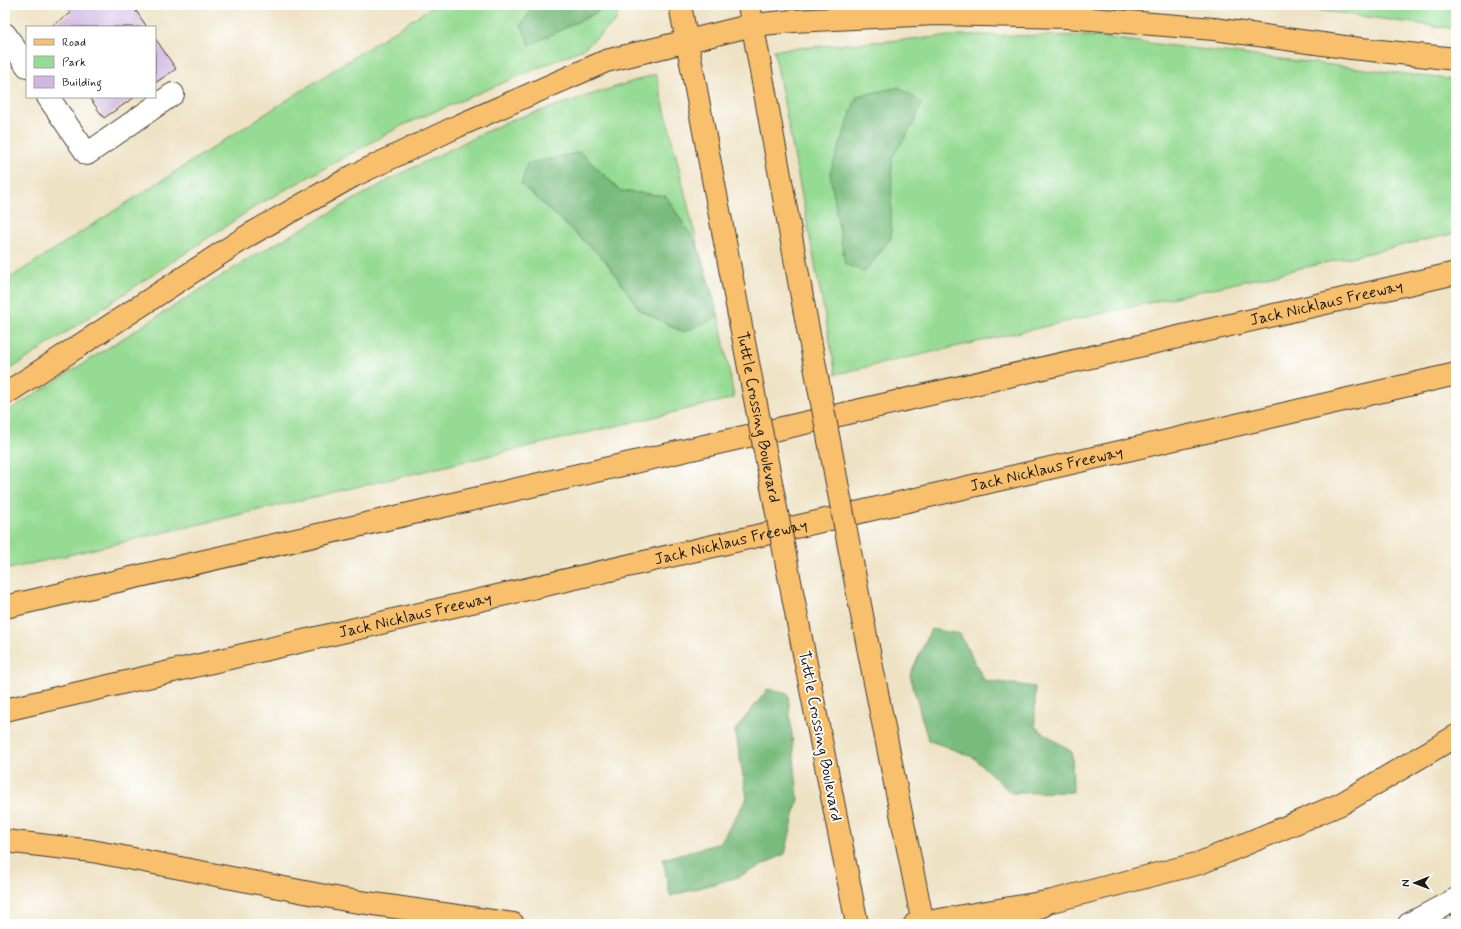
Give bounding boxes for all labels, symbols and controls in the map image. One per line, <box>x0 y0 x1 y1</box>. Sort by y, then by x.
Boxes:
legend <box>26 26 156 98</box>
text: Road <box>62 35 86 51</box>
text: Park <box>62 55 86 71</box>
text: Building <box>62 75 102 92</box>
street label: Jack Nicklaus Freeway <box>1248 275 1405 331</box>
street label: Tuttle Crossing Boulevard <box>732 330 785 505</box>
street label: Jack Nicklaus Freeway <box>968 441 1125 497</box>
street label: Jack Nicklaus Freeway <box>652 514 809 570</box>
street label: Jack Nicklaus Freeway <box>337 587 494 643</box>
street label: Tuttle Crossing Boulevard <box>793 649 847 823</box>
north arrow <box>1395 863 1435 903</box>
text: N <box>1399 879 1413 887</box>

